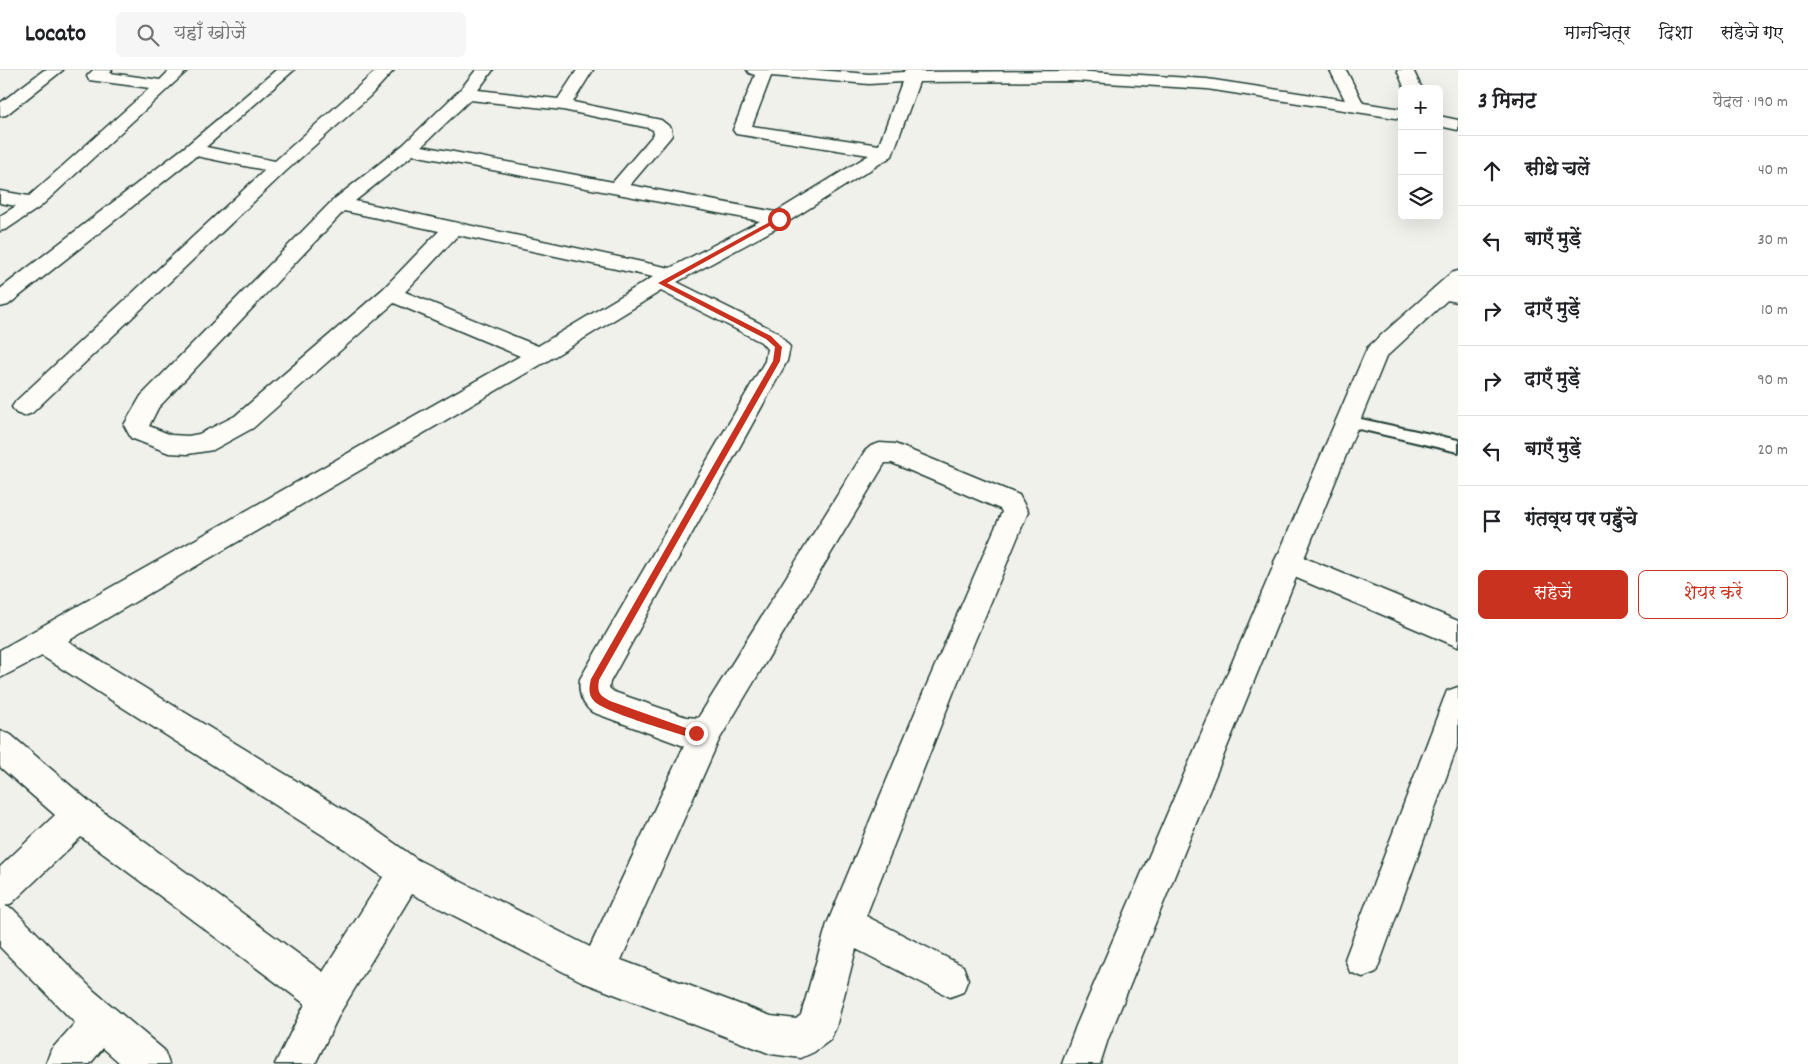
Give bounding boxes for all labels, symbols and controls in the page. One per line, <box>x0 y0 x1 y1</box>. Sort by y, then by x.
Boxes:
search box <box>116 12 466 57</box>
text: Locato <box>25 18 86 52</box>
icon: search <box>134 21 162 49</box>
text: यहाँ खोजें <box>174 21 246 48</box>
text: मानचित्र <box>1564 22 1631 47</box>
text: दिशा <box>1659 22 1693 47</box>
text: सहेजे गए <box>1721 22 1783 47</box>
map controls <box>1398 85 1443 220</box>
button: + <box>1398 85 1443 130</box>
text: 3 मिनट <box>1478 88 1536 118</box>
text: पैदल · 190 m <box>1713 91 1788 114</box>
button: − <box>1398 130 1443 175</box>
icon: ahead <box>1478 157 1506 185</box>
text: सीधे चलें <box>1525 157 1590 184</box>
text: 40 m <box>1758 159 1788 182</box>
button: layers <box>1398 175 1443 220</box>
route start <box>768 208 791 231</box>
icon: left <box>1478 227 1506 255</box>
text: बाएँ मुड़ें <box>1525 227 1581 254</box>
text: 30 m <box>1758 229 1788 252</box>
icon: right <box>1478 297 1506 325</box>
text: दाएँ मुड़ें <box>1525 297 1580 324</box>
text: 10 m <box>1761 299 1788 322</box>
icon: right <box>1478 367 1506 395</box>
text: दाएँ मुड़ें <box>1525 367 1580 394</box>
text: 90 m <box>1757 369 1788 392</box>
icon: left <box>1478 437 1506 465</box>
text: बाएँ मुड़ें <box>1525 437 1581 464</box>
text: 20 m <box>1758 439 1788 462</box>
icon: arrive <box>1478 507 1506 535</box>
text: गंतव्य पर पहुँचे <box>1525 507 1637 534</box>
button: सहेजें <box>1478 570 1628 619</box>
button: शेयर करें <box>1638 570 1788 619</box>
route end <box>685 722 708 745</box>

